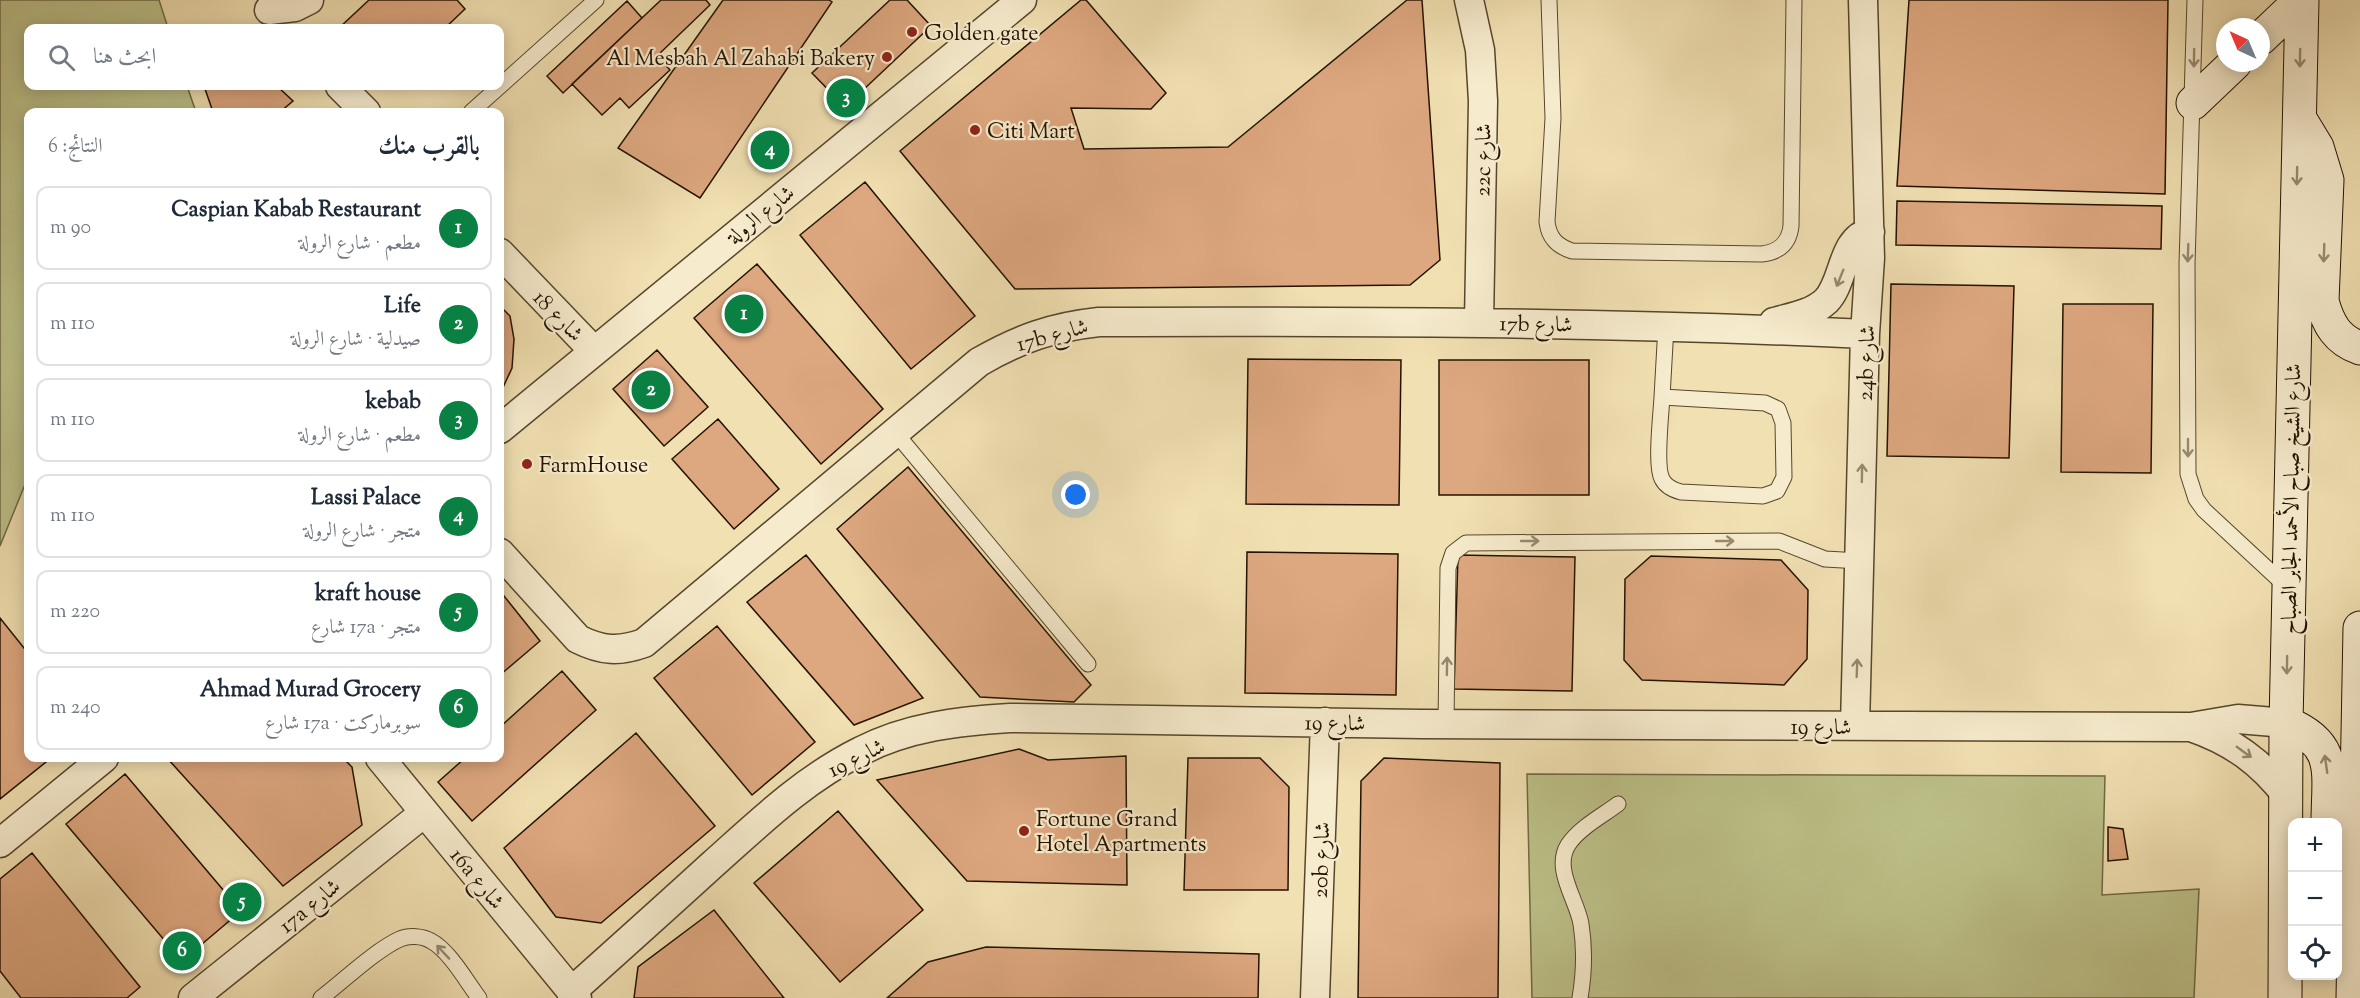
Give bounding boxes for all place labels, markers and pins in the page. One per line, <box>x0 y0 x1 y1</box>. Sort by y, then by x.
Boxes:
place label: Golden gate <box>924 19 1038 51</box>
marker: Golden gate <box>905 25 919 39</box>
place label: Al Mesbah Al Zahabi Bakery <box>606 44 875 76</box>
marker: Al Mesbah Al Zahabi Bakery <box>880 50 894 64</box>
pin: 3 <box>826 76 866 120</box>
place label: Citi Mart <box>987 117 1075 149</box>
marker: Citi Mart <box>968 123 982 137</box>
pin: 4 <box>750 128 790 172</box>
pin: 1 <box>724 292 764 336</box>
pin: 2 <box>632 368 670 412</box>
place label: FarmHouse <box>539 451 648 483</box>
marker: FarmHouse <box>520 457 534 471</box>
place label: Fortune Grand Hotel Apartments <box>1036 805 1206 862</box>
marker: Fortune Grand Hotel Apartments <box>1017 824 1031 838</box>
pin: 5 <box>222 880 262 924</box>
pin: 6 <box>162 928 201 974</box>

